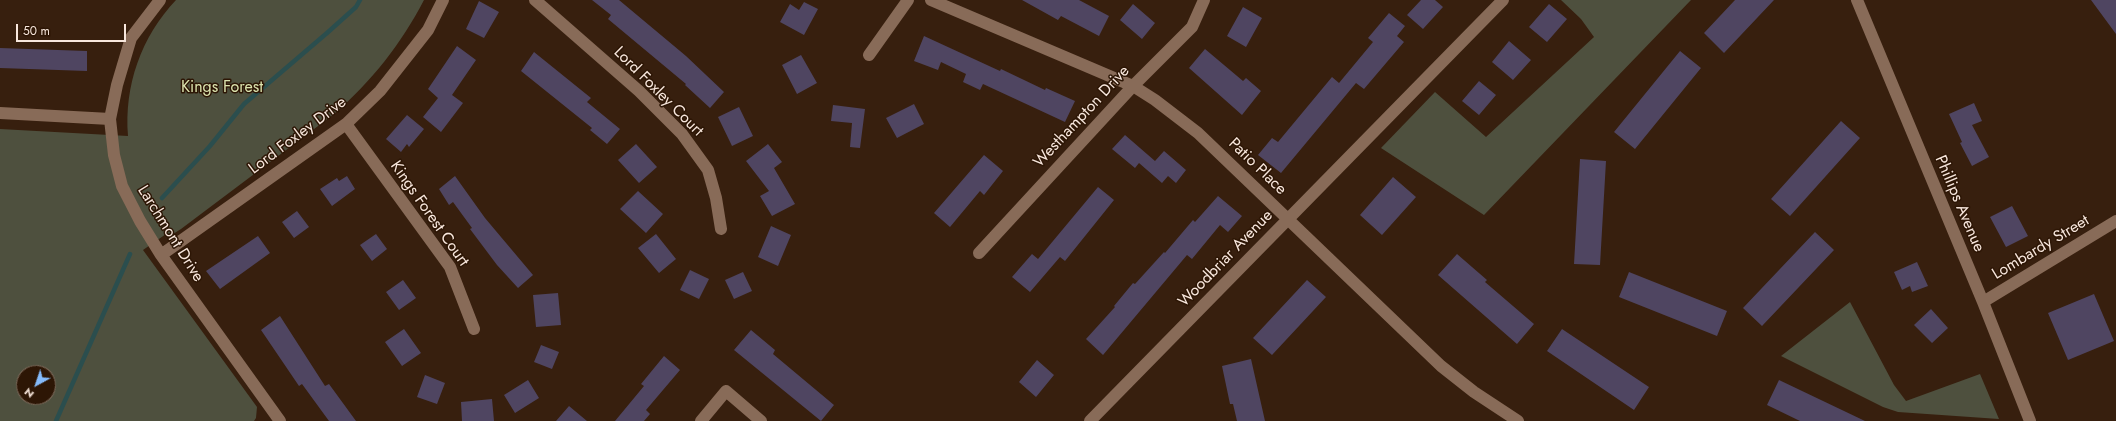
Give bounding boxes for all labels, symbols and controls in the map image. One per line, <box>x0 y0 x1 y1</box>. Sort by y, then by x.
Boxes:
scale bar <box>18 16 128 42</box>
text: 50 m <box>23 22 50 40</box>
street label: Lord Foxley Court <box>609 43 707 141</box>
street label: Westhampton Drive <box>1030 62 1134 172</box>
park label: Kings Forest <box>181 78 263 98</box>
street label: Lord Foxley Drive <box>245 93 351 179</box>
street label: Patio Place <box>1224 135 1290 199</box>
street label: Phillips Avenue <box>1930 153 1988 255</box>
street label: Kings Forest Court <box>386 158 472 270</box>
street label: Larchmont Drive <box>133 182 207 286</box>
street label: Woodbriar Avenue <box>1175 206 1277 312</box>
street label: Lombardy Street <box>1989 211 2093 285</box>
north arrow <box>16 365 56 405</box>
text: N <box>20 384 37 402</box>

